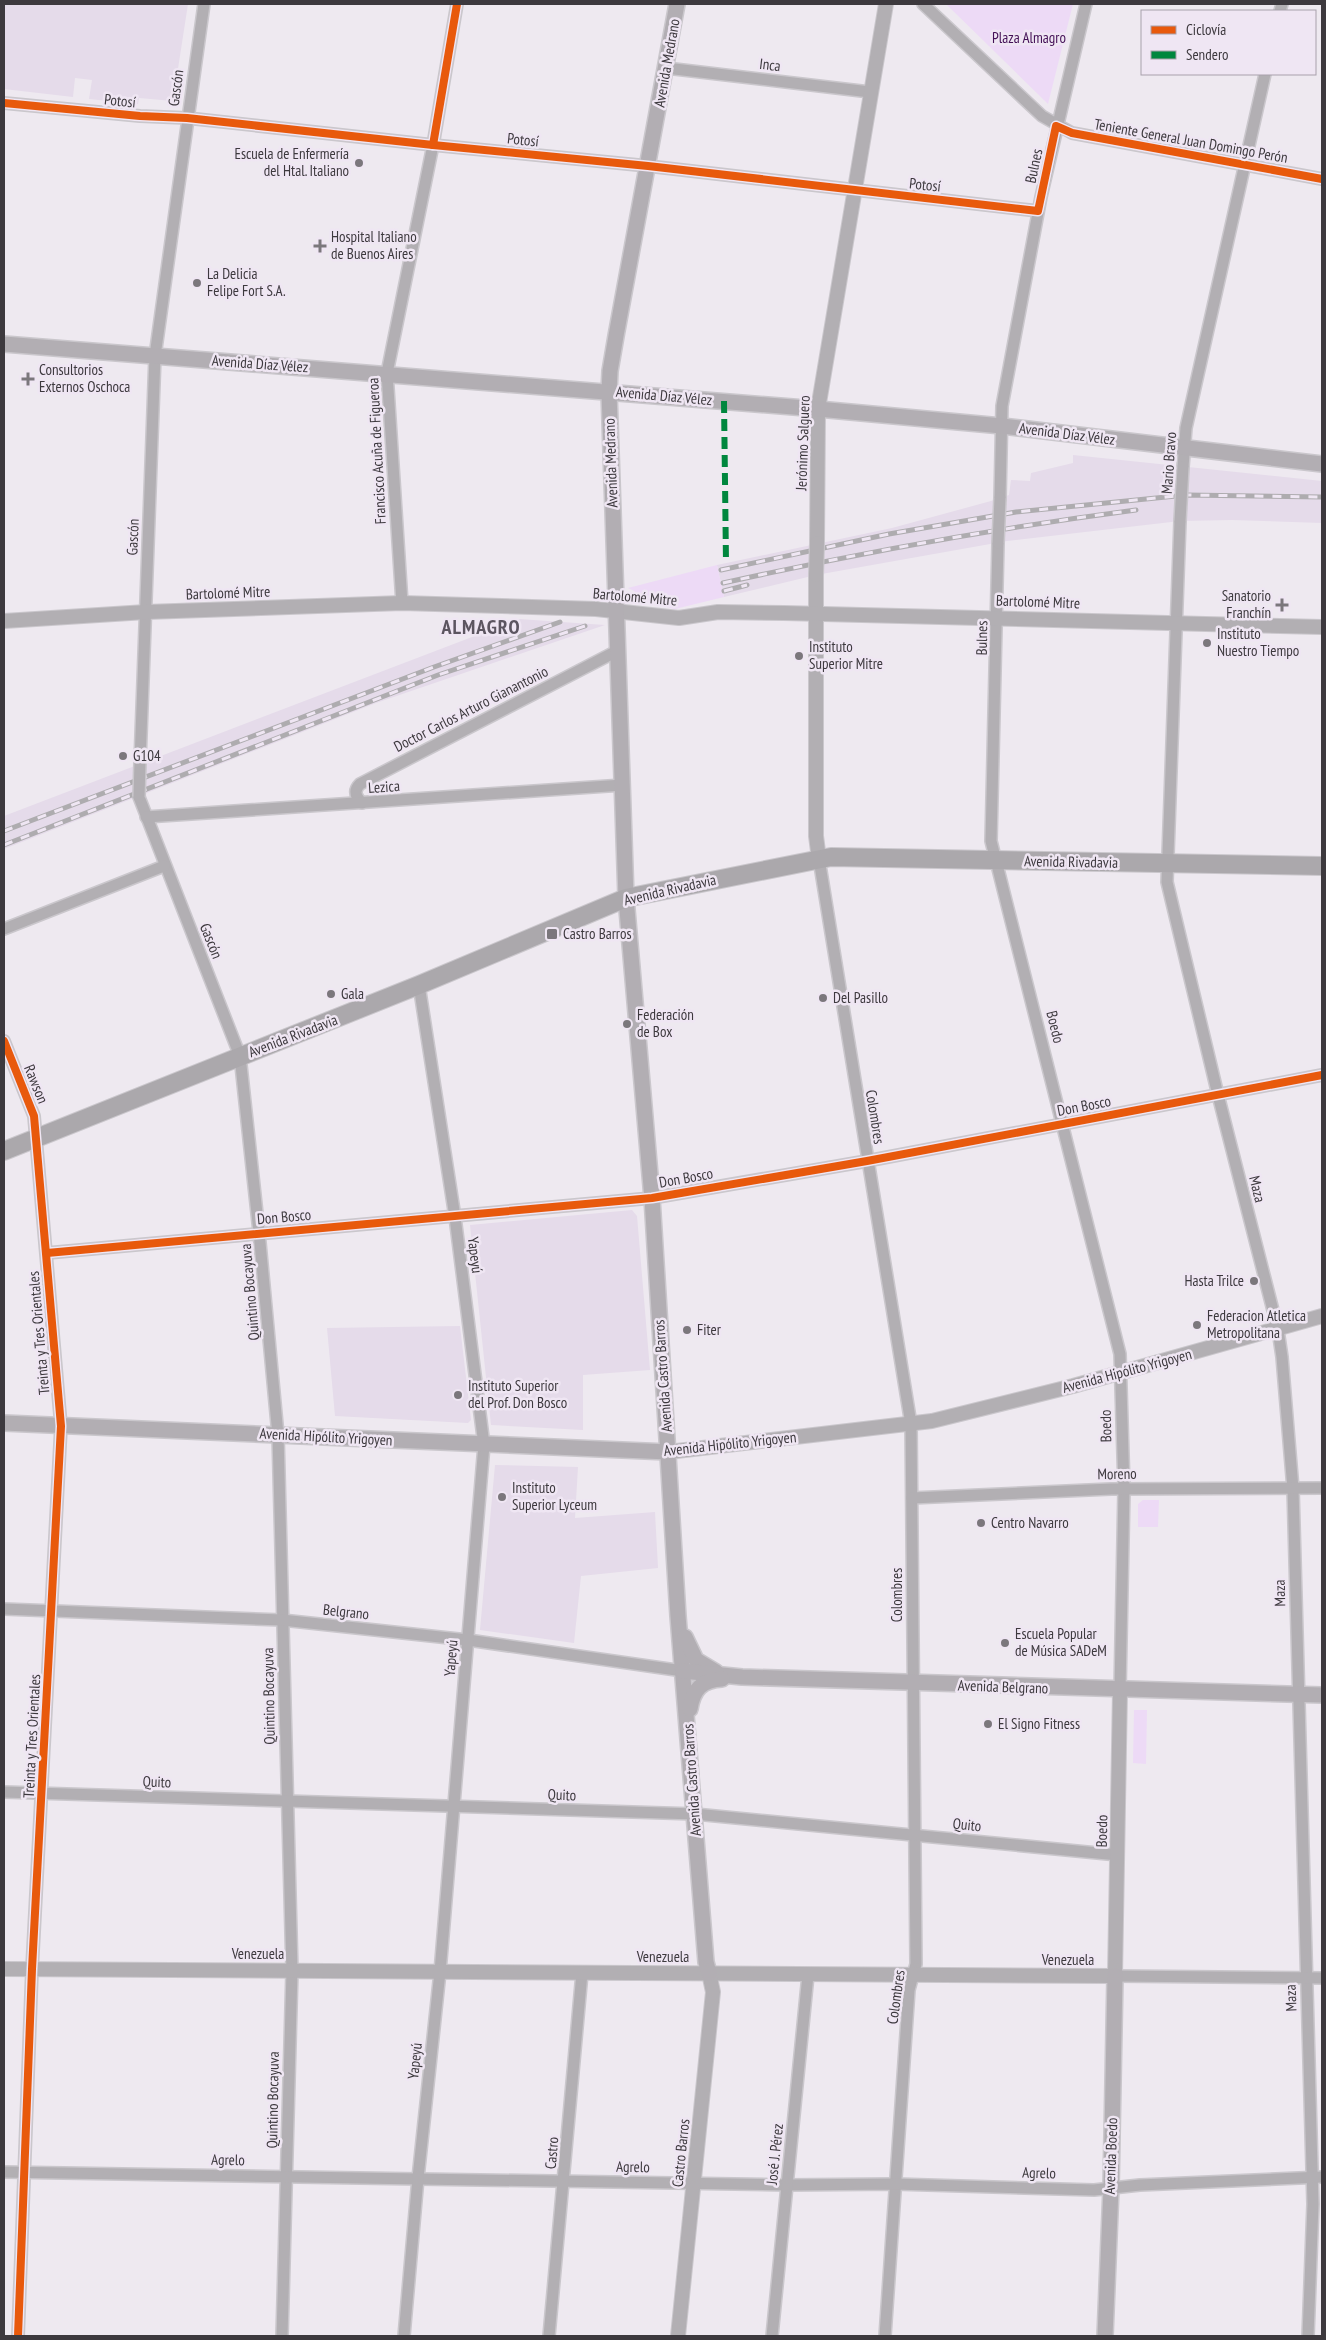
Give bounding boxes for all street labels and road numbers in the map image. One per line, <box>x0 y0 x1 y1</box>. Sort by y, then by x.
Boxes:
street label: Avenida Medrano <box>649 17 684 109</box>
street label: Inca <box>758 54 782 75</box>
street label: Gascón <box>164 68 187 107</box>
street label: Potosí <box>103 89 138 112</box>
street label: Teniente General Juan Domingo Perón <box>1093 114 1289 167</box>
street label: Potosí <box>506 128 541 151</box>
street label: Bulnes <box>1021 147 1046 185</box>
street label: Potosí <box>908 173 943 196</box>
street label: Avenida Díaz Vélez <box>211 351 309 376</box>
street label: Francisco Acuña de Figueroa <box>363 377 390 525</box>
street label: Avenida Díaz Vélez <box>615 382 713 409</box>
street label: Jerónimo Salguero <box>791 395 814 492</box>
street label: Avenida Medrano <box>599 418 622 508</box>
street label: Avenida Díaz Vélez <box>1018 418 1116 449</box>
street label: Mario Bravo <box>1157 431 1180 495</box>
street label: Gascón <box>122 518 143 556</box>
street label: Bartolomé Mitre <box>185 582 270 603</box>
street label: Bartolomé Mitre <box>592 583 678 610</box>
street label: Bartolomé Mitre <box>996 591 1081 612</box>
street label: Bulnes <box>972 620 991 656</box>
street label: Doctor Carlos Arturo Gianantonio <box>390 661 551 756</box>
street label: Lezica <box>368 776 400 797</box>
street label: Avenida Rivadavia <box>1024 851 1118 872</box>
street label: Avenida Rivadavia <box>622 870 718 909</box>
street label: Gascón <box>196 920 227 961</box>
street label: Boedo <box>1042 1009 1069 1045</box>
street label: Avenida Rivadavia <box>246 1010 340 1061</box>
street label: Rawson <box>20 1062 53 1106</box>
street label: Colombres <box>862 1088 889 1145</box>
street label: Don Bosco <box>1055 1091 1112 1120</box>
street label: Don Bosco <box>658 1163 714 1192</box>
street label: Maza <box>1245 1173 1270 1204</box>
street label: Don Bosco <box>256 1205 312 1228</box>
street label: Yapeyú <box>464 1236 487 1274</box>
street label: Quintino Bocayuva <box>236 1243 263 1341</box>
street label: Treinta y Tres Orientales <box>24 1270 53 1396</box>
street label: Avenida Castro Barros <box>649 1319 676 1433</box>
street label: Avenida Hipólito Yrigoyen <box>1060 1344 1194 1397</box>
street label: Boedo <box>1096 1409 1115 1443</box>
street label: Avenida Hipólito Yrigoyen <box>259 1424 393 1449</box>
street label: Avenida Hipólito Yrigoyen <box>663 1427 797 1460</box>
street label: Moreno <box>1097 1464 1137 1483</box>
street label: Colombres <box>887 1568 906 1622</box>
street label: Maza <box>1270 1579 1289 1607</box>
street label: Belgrano <box>322 1600 370 1623</box>
street label: Yapeyú <box>439 1639 462 1677</box>
street label: Quintino Bocayuva <box>258 1647 279 1745</box>
street label: Treinta y Tres Orientales <box>19 1674 44 1798</box>
street label: Avenida Belgrano <box>957 1675 1049 1698</box>
street label: Avenida Castro Barros <box>678 1723 705 1837</box>
street label: Quito <box>142 1772 172 1791</box>
street label: Quito <box>547 1785 577 1804</box>
street label: Quito <box>952 1814 982 1835</box>
street label: Boedo <box>1092 1814 1111 1848</box>
street label: Venezuela <box>231 1944 284 1963</box>
street label: Venezuela <box>636 1947 689 1966</box>
street label: Venezuela <box>1041 1950 1094 1969</box>
street label: Colombres <box>882 1969 909 2025</box>
street label: Maza <box>1281 1984 1300 2012</box>
street label: Yapeyú <box>403 2042 426 2080</box>
street label: Quintino Bocayuva <box>262 2051 283 2149</box>
street label: Avenida Boedo <box>1100 2117 1121 2195</box>
street label: Castro Barros <box>667 2118 694 2188</box>
street label: José J. Pérez <box>762 2123 787 2186</box>
street label: Castro <box>541 2136 562 2170</box>
street label: Agrelo <box>211 2150 245 2169</box>
street label: Agrelo <box>616 2157 650 2176</box>
street label: Agrelo <box>1022 2162 1056 2183</box>

